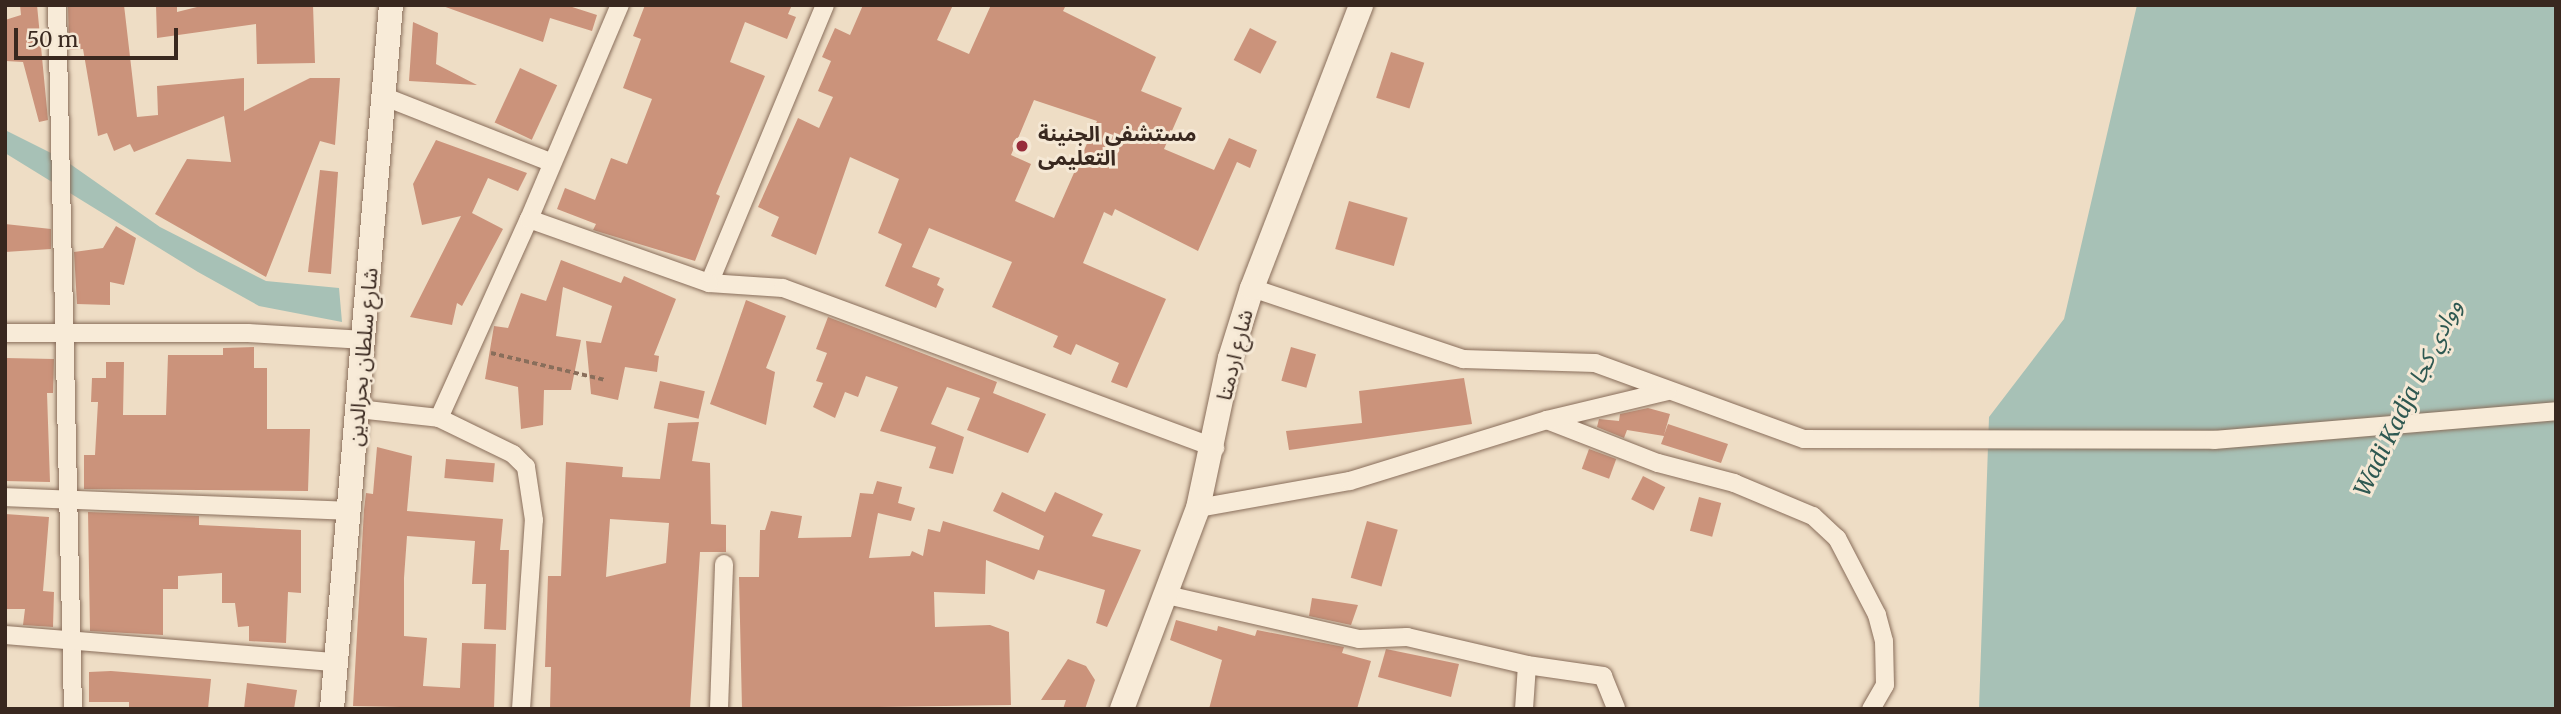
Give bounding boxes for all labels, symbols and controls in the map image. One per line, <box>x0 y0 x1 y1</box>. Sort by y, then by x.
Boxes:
scale bar <box>18 14 182 58</box>
text: 50 m <box>27 26 78 53</box>
place label: مستشفي الجنينة التعليمى <box>1038 121 1197 171</box>
marker: مستشفي الجنينة التعليمى <box>1012 136 1032 156</box>
street label: شارع سلطان بحرالدين <box>343 267 383 447</box>
water label: Wadi Kadja ووادي كجا <box>2348 295 2468 501</box>
street label: شارع اردمتا <box>1212 307 1258 403</box>

